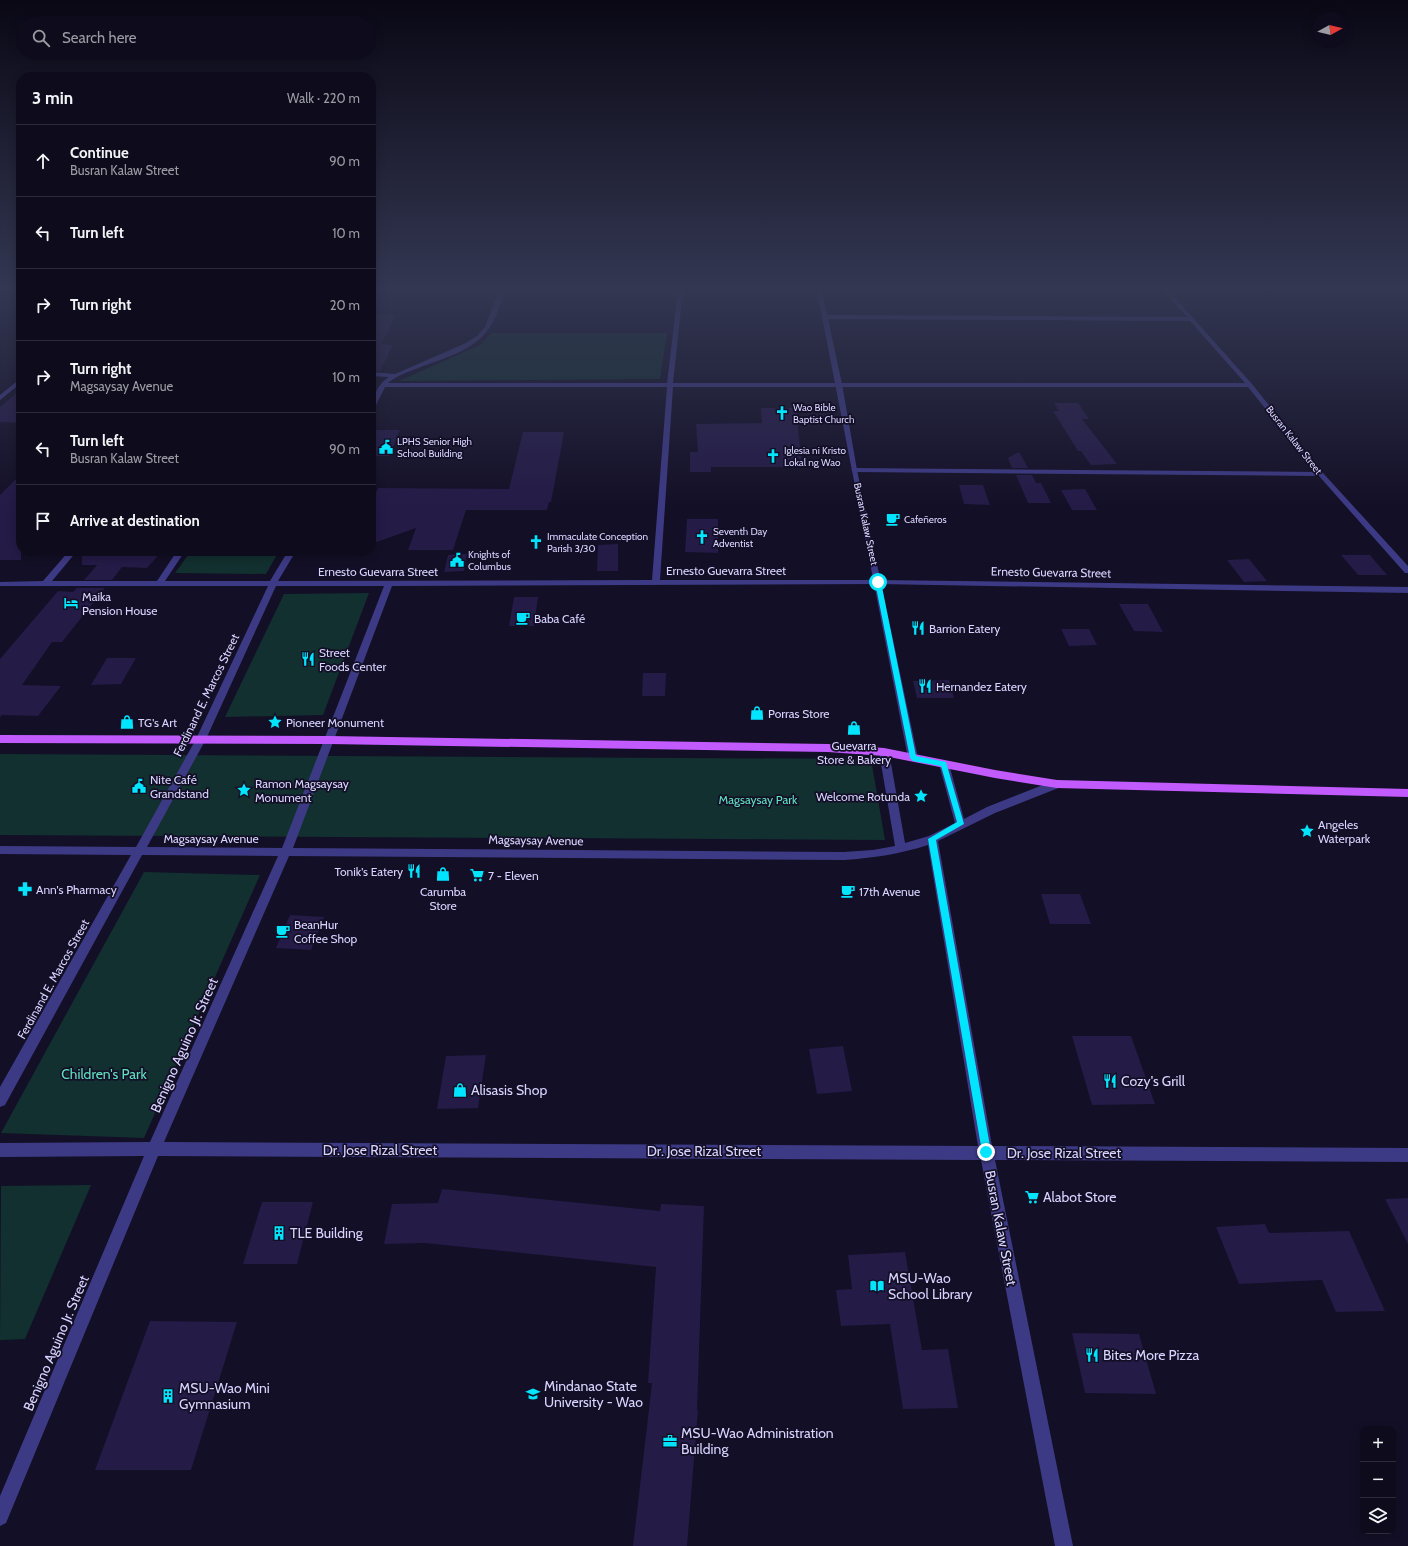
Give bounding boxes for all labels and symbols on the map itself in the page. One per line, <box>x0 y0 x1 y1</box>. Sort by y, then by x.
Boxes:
north arrow <box>1312 12 1348 48</box>
place label: Wao Bible Baptist Church <box>793 401 854 426</box>
street label: Busran Kalaw Street <box>1263 403 1325 477</box>
church icon: Wao Bible Baptist Church <box>774 405 790 421</box>
place label: LPHS Senior High School Building <box>397 435 472 460</box>
public building icon: LPHS Senior High School Building <box>378 439 394 455</box>
place label: Iglesia ni Kristo Lokal ng Wao <box>784 444 846 469</box>
church icon: Iglesia ni Kristo Lokal ng Wao <box>765 448 781 464</box>
street label: Busran Kalaw Street <box>851 482 881 567</box>
cafe icon: Cafeñeros <box>885 511 901 527</box>
place label: Cafeñeros <box>904 513 947 526</box>
place label: Seventh Day Adventist <box>713 525 767 550</box>
church icon: Seventh Day Adventist <box>694 529 710 545</box>
place label: Immaculate Conception Parish 3/30 <box>547 530 649 555</box>
church icon: Immaculate Conception Parish 3/30 <box>528 534 544 550</box>
place label: Knights of Columbus <box>468 548 511 573</box>
public building icon: Knights of Columbus <box>449 552 465 568</box>
street label: Ernesto Guevarra Street <box>666 563 786 578</box>
street label: Ernesto Guevarra Street <box>991 563 1111 581</box>
street label: Ernesto Guevarra Street <box>318 564 438 579</box>
route start <box>869 573 887 591</box>
place label: Maika Pension House <box>82 589 157 618</box>
hotel icon: Maika Pension House <box>63 595 79 611</box>
cafe icon: Baba Café <box>515 610 531 626</box>
place label: Baba Café <box>534 611 585 626</box>
restaurant icon: Barrion Eatery <box>910 620 926 636</box>
place label: Barrion Eatery <box>929 621 1000 636</box>
street label: Ferdinand E. Marcos Street <box>170 631 242 759</box>
place label: Street Foods Center <box>319 645 386 674</box>
restaurant icon: Street Foods Center <box>300 651 316 667</box>
restaurant icon: Hernandez Eatery <box>917 678 933 694</box>
place label: Hernandez Eatery <box>936 679 1027 694</box>
shop icon: Porras Store <box>749 705 765 721</box>
place label: Porras Store <box>768 706 829 721</box>
shop icon: TG's Art <box>119 714 135 730</box>
place icon: Pioneer Monument <box>267 714 283 730</box>
place label: TG's Art <box>138 715 177 730</box>
place label: Pioneer Monument <box>286 715 384 730</box>
shop icon: Guevarra Store & Bakery <box>846 720 862 736</box>
place label: Guevarra Store & Bakery <box>817 738 891 767</box>
place label: Nite Café Grandstand <box>150 772 209 801</box>
place label: Ramon Magsaysay Monument <box>255 776 349 805</box>
public building icon: Nite Café Grandstand <box>131 778 147 794</box>
place icon: Ramon Magsaysay Monument <box>236 782 252 798</box>
place icon: Welcome Rotunda <box>913 788 929 804</box>
place label: Welcome Rotunda <box>816 789 910 804</box>
park label: Magsaysay Park <box>719 792 798 807</box>
place label: Angeles Waterpark <box>1318 817 1371 846</box>
place icon: Angeles Waterpark <box>1299 823 1315 839</box>
street label: Magsaysay Avenue <box>163 831 259 846</box>
street label: Magsaysay Avenue <box>488 832 584 848</box>
restaurant icon: Tonik's Eatery <box>406 863 422 879</box>
place label: Tonik's Eatery <box>334 864 403 879</box>
shop icon: Carumba Store <box>435 866 451 882</box>
supermarket icon: 7 - Eleven <box>469 867 485 883</box>
place label: 7 - Eleven <box>488 868 539 883</box>
pharmacy icon: Ann's Pharmacy <box>17 881 33 897</box>
place label: Ann's Pharmacy <box>36 882 117 897</box>
cafe icon: 17th Avenue <box>840 883 856 899</box>
place label: Carumba Store <box>420 884 466 913</box>
place label: 17th Avenue <box>859 884 920 899</box>
street label: Ferdinand E. Marcos Street <box>14 916 92 1042</box>
place label: BeanHur Coffee Shop <box>294 917 358 946</box>
cafe icon: BeanHur Coffee Shop <box>275 923 291 939</box>
street label: Benigno Aguino Jr. Street <box>146 974 222 1115</box>
park label: Children's Park <box>61 1065 148 1083</box>
place label: Cozy's Grill <box>1121 1072 1186 1090</box>
restaurant icon: Cozy's Grill <box>1102 1073 1118 1089</box>
place label: Alisasis Shop <box>471 1081 547 1099</box>
shop icon: Alisasis Shop <box>452 1082 468 1098</box>
street label: Dr. Jose Rizal Street <box>323 1141 437 1159</box>
street label: Dr. Jose Rizal Street <box>647 1142 761 1160</box>
route end <box>977 1143 995 1161</box>
street label: Dr. Jose Rizal Street <box>1007 1144 1121 1162</box>
street label: Busran Kalaw Street <box>981 1169 1021 1288</box>
place label: Alabot Store <box>1043 1188 1117 1206</box>
supermarket icon: Alabot Store <box>1024 1189 1040 1205</box>
place label: TLE Building <box>290 1224 364 1242</box>
building icon: TLE Building <box>271 1225 287 1241</box>
place label: MSU-Wao School Library <box>888 1269 972 1303</box>
street label: Benigno Aguino Jr. Street <box>19 1272 93 1414</box>
library icon: MSU-Wao School Library <box>869 1278 885 1294</box>
place label: Bites More Pizza <box>1103 1346 1200 1364</box>
restaurant icon: Bites More Pizza <box>1084 1347 1100 1363</box>
place label: Mindanao State University - Wao <box>544 1377 643 1411</box>
place label: MSU-Wao Mini Gymnasium <box>179 1379 270 1413</box>
school or university icon: Mindanao State University - Wao <box>525 1386 541 1402</box>
building icon: MSU-Wao Mini Gymnasium <box>160 1388 176 1404</box>
place label: MSU-Wao Administration Building <box>681 1424 834 1458</box>
office icon: MSU-Wao Administration Building <box>662 1433 678 1449</box>

